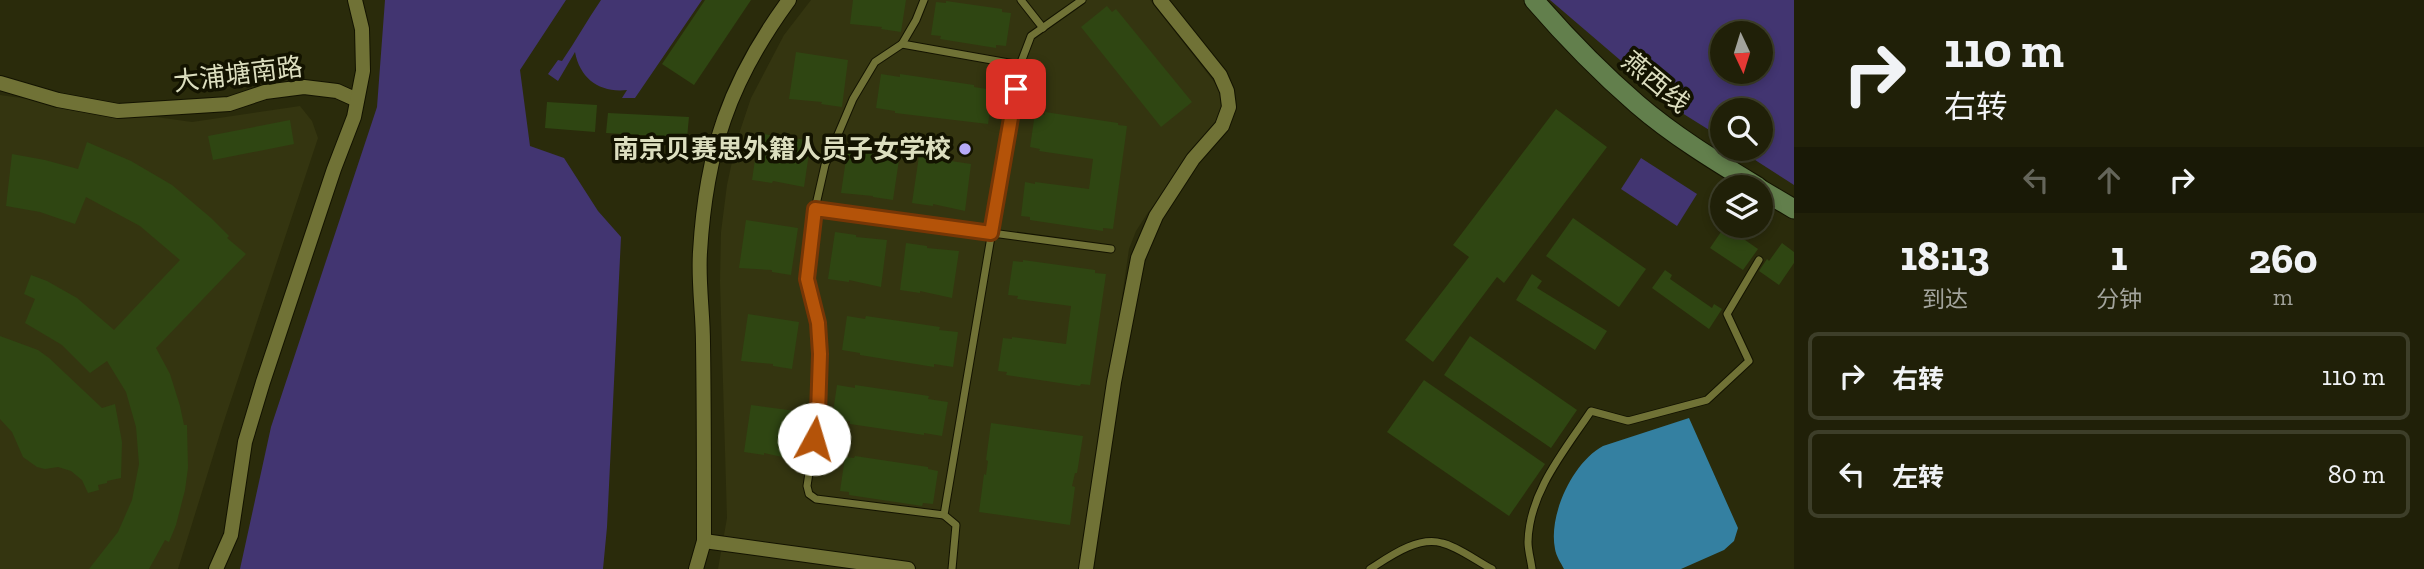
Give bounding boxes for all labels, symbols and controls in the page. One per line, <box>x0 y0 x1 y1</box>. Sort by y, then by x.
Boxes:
north arrow <box>1710 21 1773 84</box>
map controls <box>1710 21 1773 238</box>
text: 110 m <box>1944 21 2064 80</box>
icon: right <box>1829 28 1920 119</box>
street label: 燕西线 <box>1616 45 1696 119</box>
street label: 大浦塘南路 <box>172 50 304 98</box>
pin <box>986 59 1046 119</box>
icon: arrive <box>997 70 1035 108</box>
text: 右转 <box>1944 88 2008 126</box>
button: search <box>1710 98 1773 161</box>
place label: 南京贝赛思外籍人员子女学校 <box>613 133 951 165</box>
marker: 南京贝赛思外籍人员子女学校 <box>957 141 973 157</box>
icon: left <box>2017 161 2055 199</box>
icon: ahead <box>2090 161 2128 199</box>
icon: right <box>2163 161 2201 199</box>
button: layers <box>1710 175 1773 238</box>
text: 18:13 <box>1900 230 1990 281</box>
text: 1 <box>2111 230 2128 281</box>
text: 260 <box>2248 233 2318 284</box>
text: m <box>2273 283 2293 311</box>
text: 到达 <box>1922 285 1968 313</box>
text: 分钟 <box>2096 285 2142 313</box>
icon: right <box>1833 357 1871 395</box>
text: 110 m <box>2322 360 2385 392</box>
text: 右转 <box>1892 363 1944 395</box>
position arrow <box>777 402 851 476</box>
icon: left <box>1833 455 1871 493</box>
text: 80 m <box>2328 458 2385 490</box>
text: 左转 <box>1892 461 1944 493</box>

